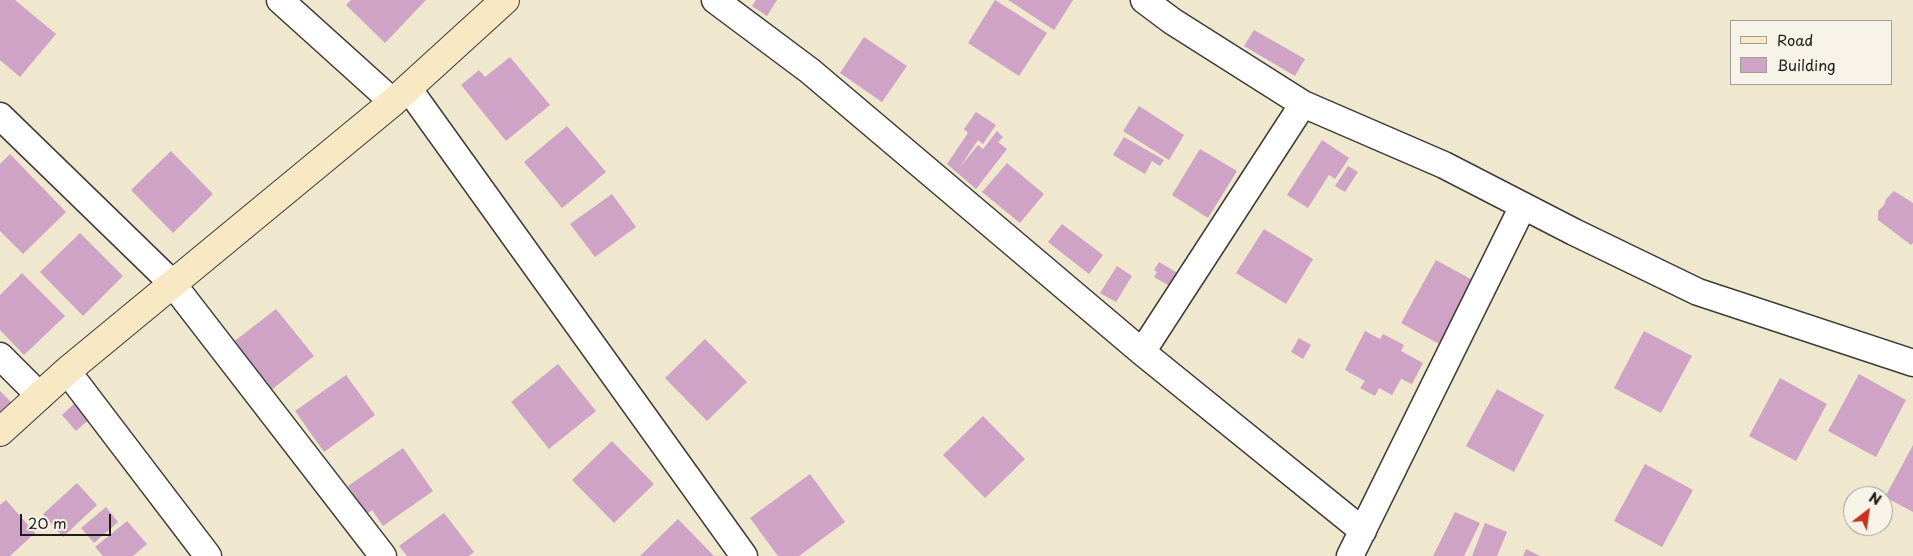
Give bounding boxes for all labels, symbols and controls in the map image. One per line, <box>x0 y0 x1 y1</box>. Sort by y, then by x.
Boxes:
legend <box>1730 20 1893 85</box>
text: Road <box>1777 28 1813 51</box>
text: Building <box>1777 53 1836 76</box>
north arrow <box>1843 486 1893 536</box>
text: N <box>1865 487 1885 510</box>
scale bar <box>22 504 114 536</box>
text: 20 m <box>28 511 67 534</box>

